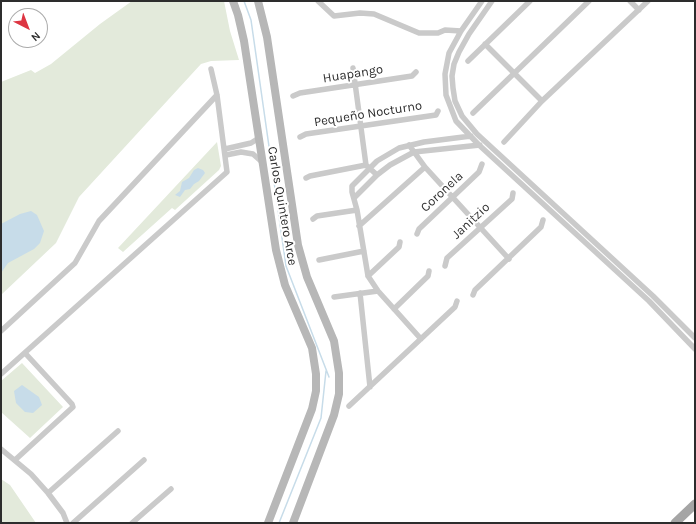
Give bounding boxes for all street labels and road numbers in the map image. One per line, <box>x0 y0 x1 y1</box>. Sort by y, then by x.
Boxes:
street label: Huapango <box>322 62 384 86</box>
street label: Pequeño Nocturno <box>313 98 423 130</box>
street label: Carlos Quintero Arce <box>264 145 300 267</box>
street label: Coronela <box>418 168 466 216</box>
street label: Janitzio <box>449 200 493 242</box>

